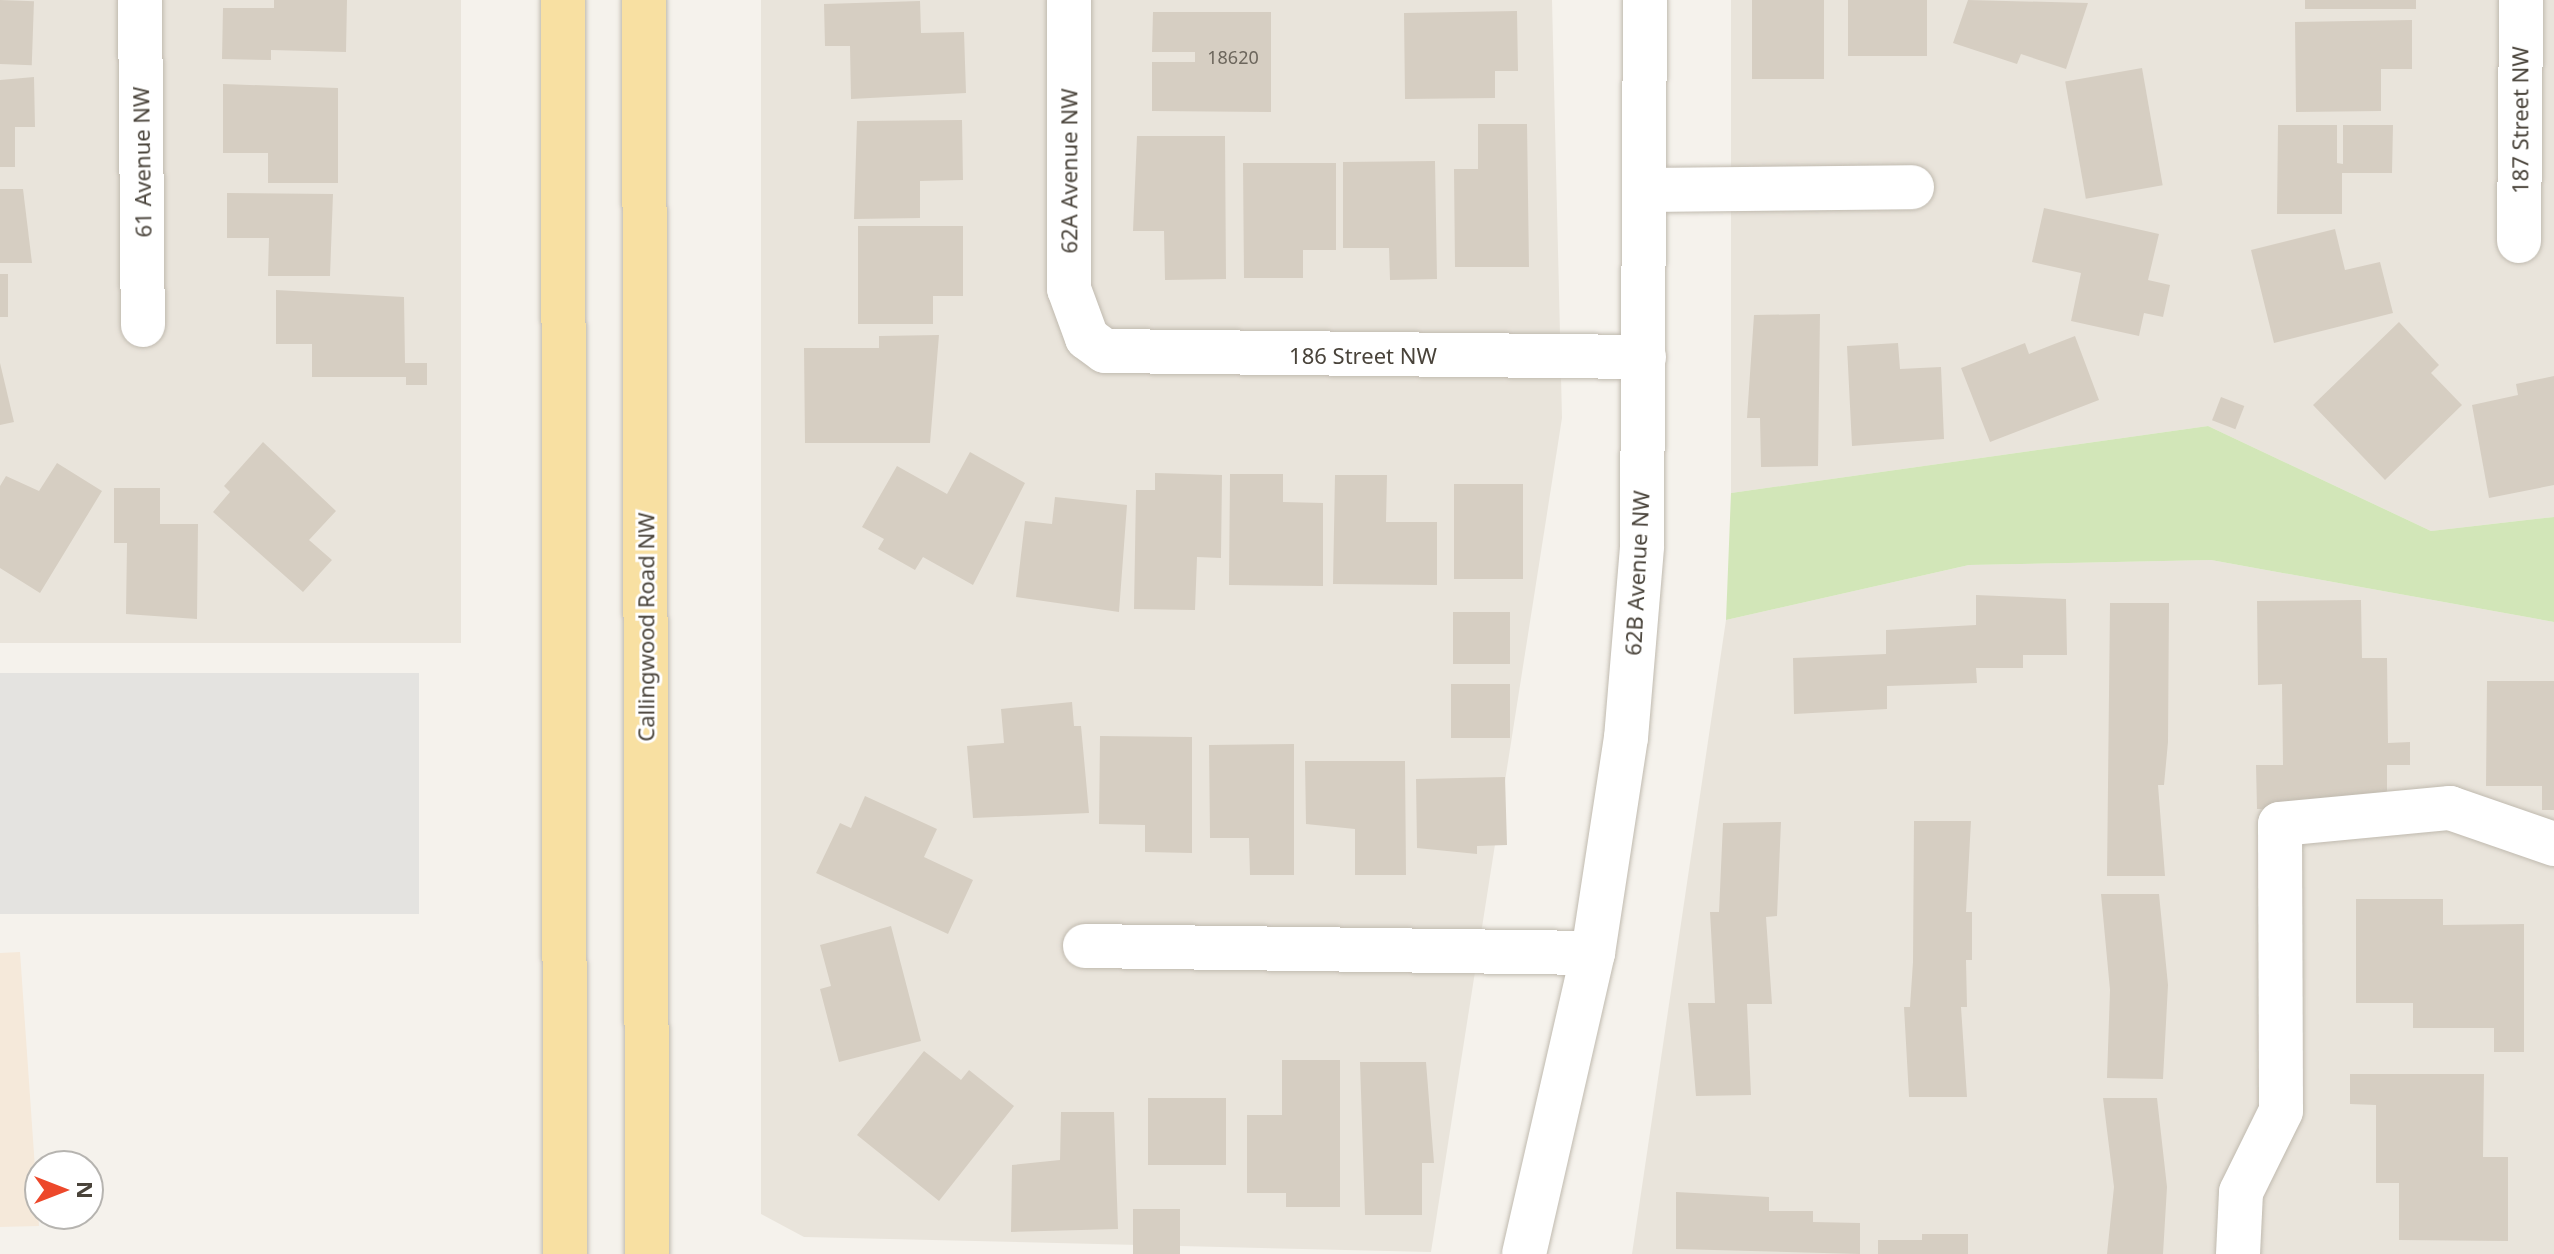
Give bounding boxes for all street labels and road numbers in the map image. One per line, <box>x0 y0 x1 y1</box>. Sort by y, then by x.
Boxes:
street label: 187 Street NW <box>2507 46 2533 194</box>
street label: 61 Avenue NW <box>127 86 157 238</box>
street label: 62A Avenue NW <box>1056 88 1082 254</box>
street label: 186 Street NW <box>1289 343 1437 369</box>
street label: 62B Avenue NW <box>1619 490 1655 656</box>
street label: Callingwood Road NW <box>633 512 659 742</box>

